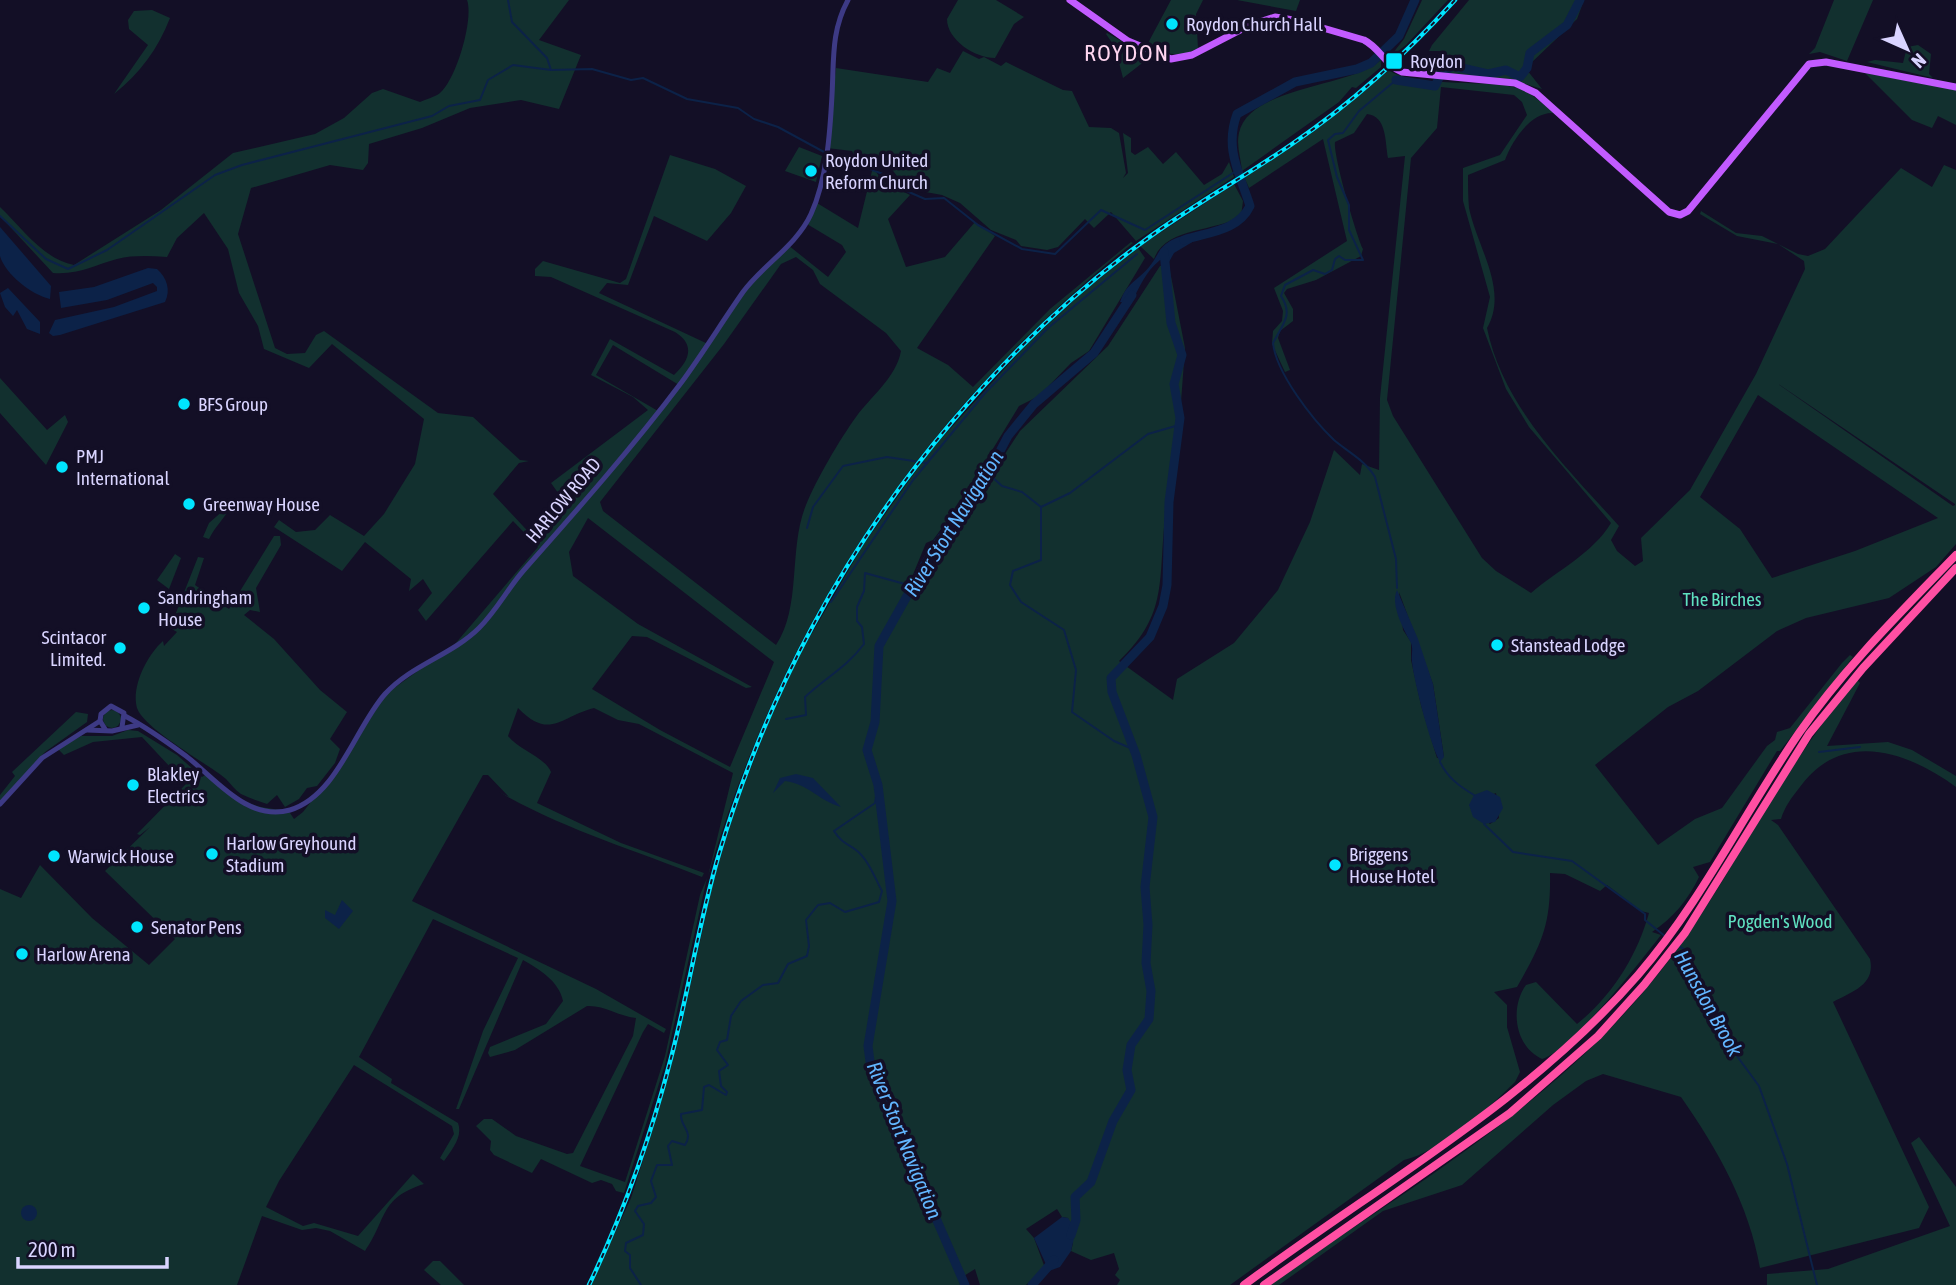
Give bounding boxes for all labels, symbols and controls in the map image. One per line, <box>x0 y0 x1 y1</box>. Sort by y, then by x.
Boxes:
place label: Roydon Church Hall <box>1186 13 1323 35</box>
north arrow <box>1872 14 1942 84</box>
marker: Roydon Church Hall <box>1164 16 1180 32</box>
district label: ROYDON <box>1084 40 1170 66</box>
text: N <box>1907 49 1931 73</box>
place label: Roydon <box>1410 50 1463 72</box>
marker: Roydon <box>1384 51 1404 71</box>
place label: Roydon United Reform Church <box>825 149 928 193</box>
marker: Roydon United Reform Church <box>803 163 819 179</box>
place label: BFS Group <box>198 393 268 415</box>
marker: BFS Group <box>176 396 192 412</box>
place label: PMJ International <box>76 445 169 489</box>
water label: River Stort Navigation <box>898 446 1008 600</box>
street label: HARLOW ROAD <box>521 453 605 547</box>
marker: PMJ International <box>54 459 70 475</box>
place label: Greenway House <box>203 493 320 515</box>
marker: Greenway House <box>181 496 197 512</box>
place label: Sandringham House <box>158 586 252 630</box>
park label: The Birches <box>1683 588 1762 610</box>
marker: Sandringham House <box>136 600 152 616</box>
place label: Scintacor Limited. <box>42 626 106 670</box>
place label: Stanstead Lodge <box>1511 634 1625 656</box>
marker: Stanstead Lodge <box>1489 637 1505 653</box>
marker: Scintacor Limited. <box>112 640 128 656</box>
place label: Blakley Electrics <box>147 763 205 807</box>
marker: Blakley Electrics <box>125 777 141 793</box>
place label: Harlow Greyhound Stadium <box>226 832 357 876</box>
place label: Briggens House Hotel <box>1349 843 1435 887</box>
place label: Warwick House <box>68 845 174 867</box>
marker: Harlow Greyhound Stadium <box>204 846 220 862</box>
marker: Warwick House <box>46 848 62 864</box>
marker: Briggens House Hotel <box>1327 857 1343 873</box>
park label: Pogden's Wood <box>1728 910 1832 932</box>
place label: Senator Pens <box>151 916 242 938</box>
marker: Senator Pens <box>129 919 145 935</box>
place label: Harlow Arena <box>36 943 131 965</box>
marker: Harlow Arena <box>14 946 30 962</box>
water label: Hunsdon Brook <box>1670 946 1748 1061</box>
water label: River Stort Navigation <box>862 1058 948 1222</box>
scale bar <box>18 1226 166 1270</box>
text: 200 m <box>28 1237 76 1261</box>

